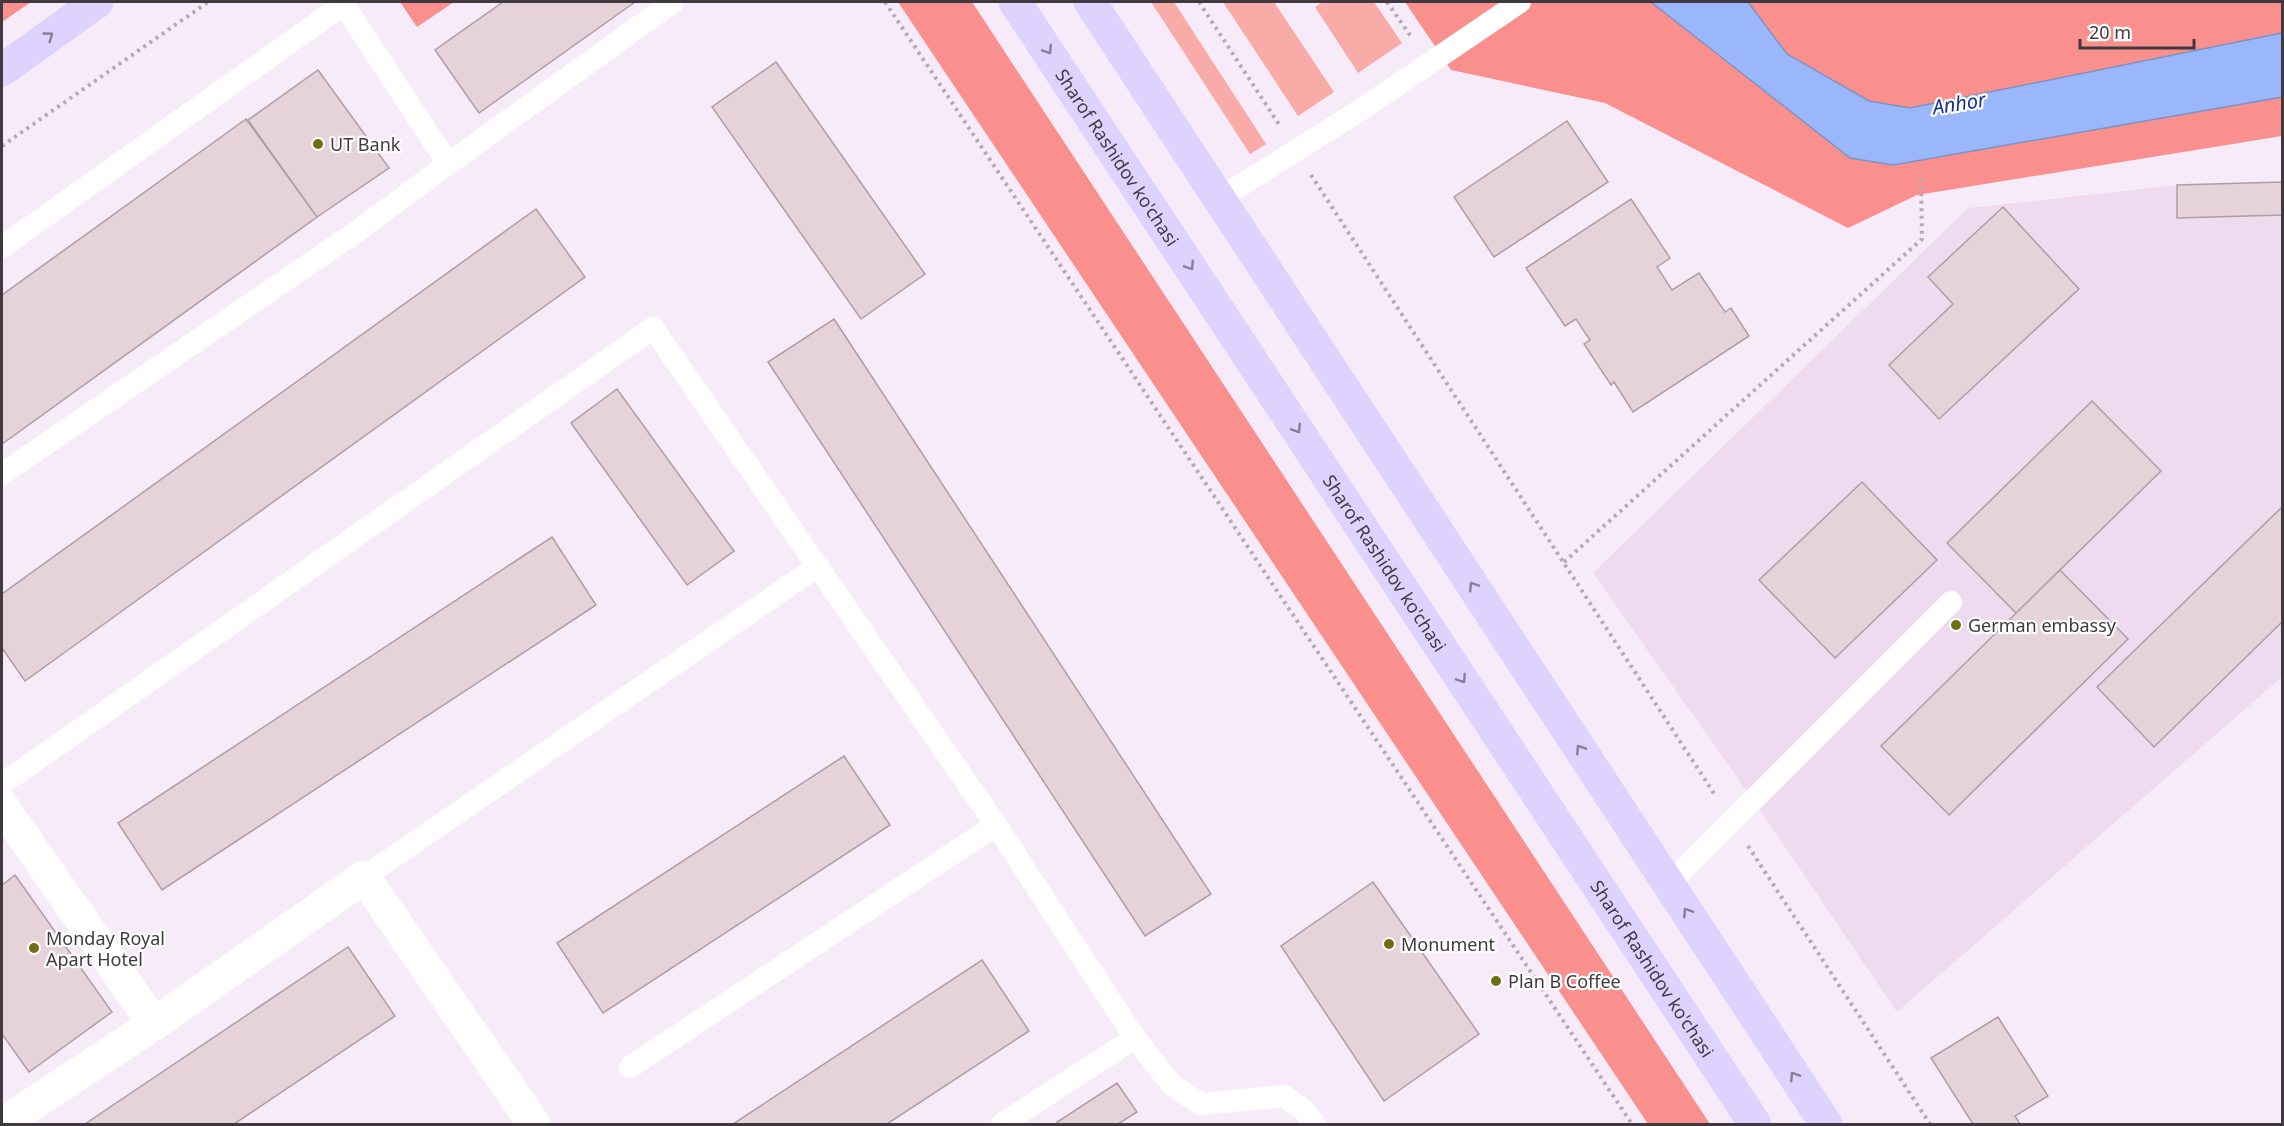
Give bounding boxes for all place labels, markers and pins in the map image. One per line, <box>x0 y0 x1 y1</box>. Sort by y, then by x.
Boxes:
place label: UT Bank <box>330 132 401 156</box>
marker: UT Bank <box>311 137 325 151</box>
place label: German embassy <box>1968 613 2117 637</box>
marker: German embassy <box>1949 618 1963 632</box>
place label: Monday Royal Apart Hotel <box>46 926 165 971</box>
place label: Monument <box>1401 932 1496 956</box>
marker: Monument <box>1382 937 1396 951</box>
marker: Monday Royal Apart Hotel <box>27 941 41 955</box>
place label: Plan B Coffee <box>1508 969 1621 993</box>
marker: Plan B Coffee <box>1489 974 1503 988</box>

